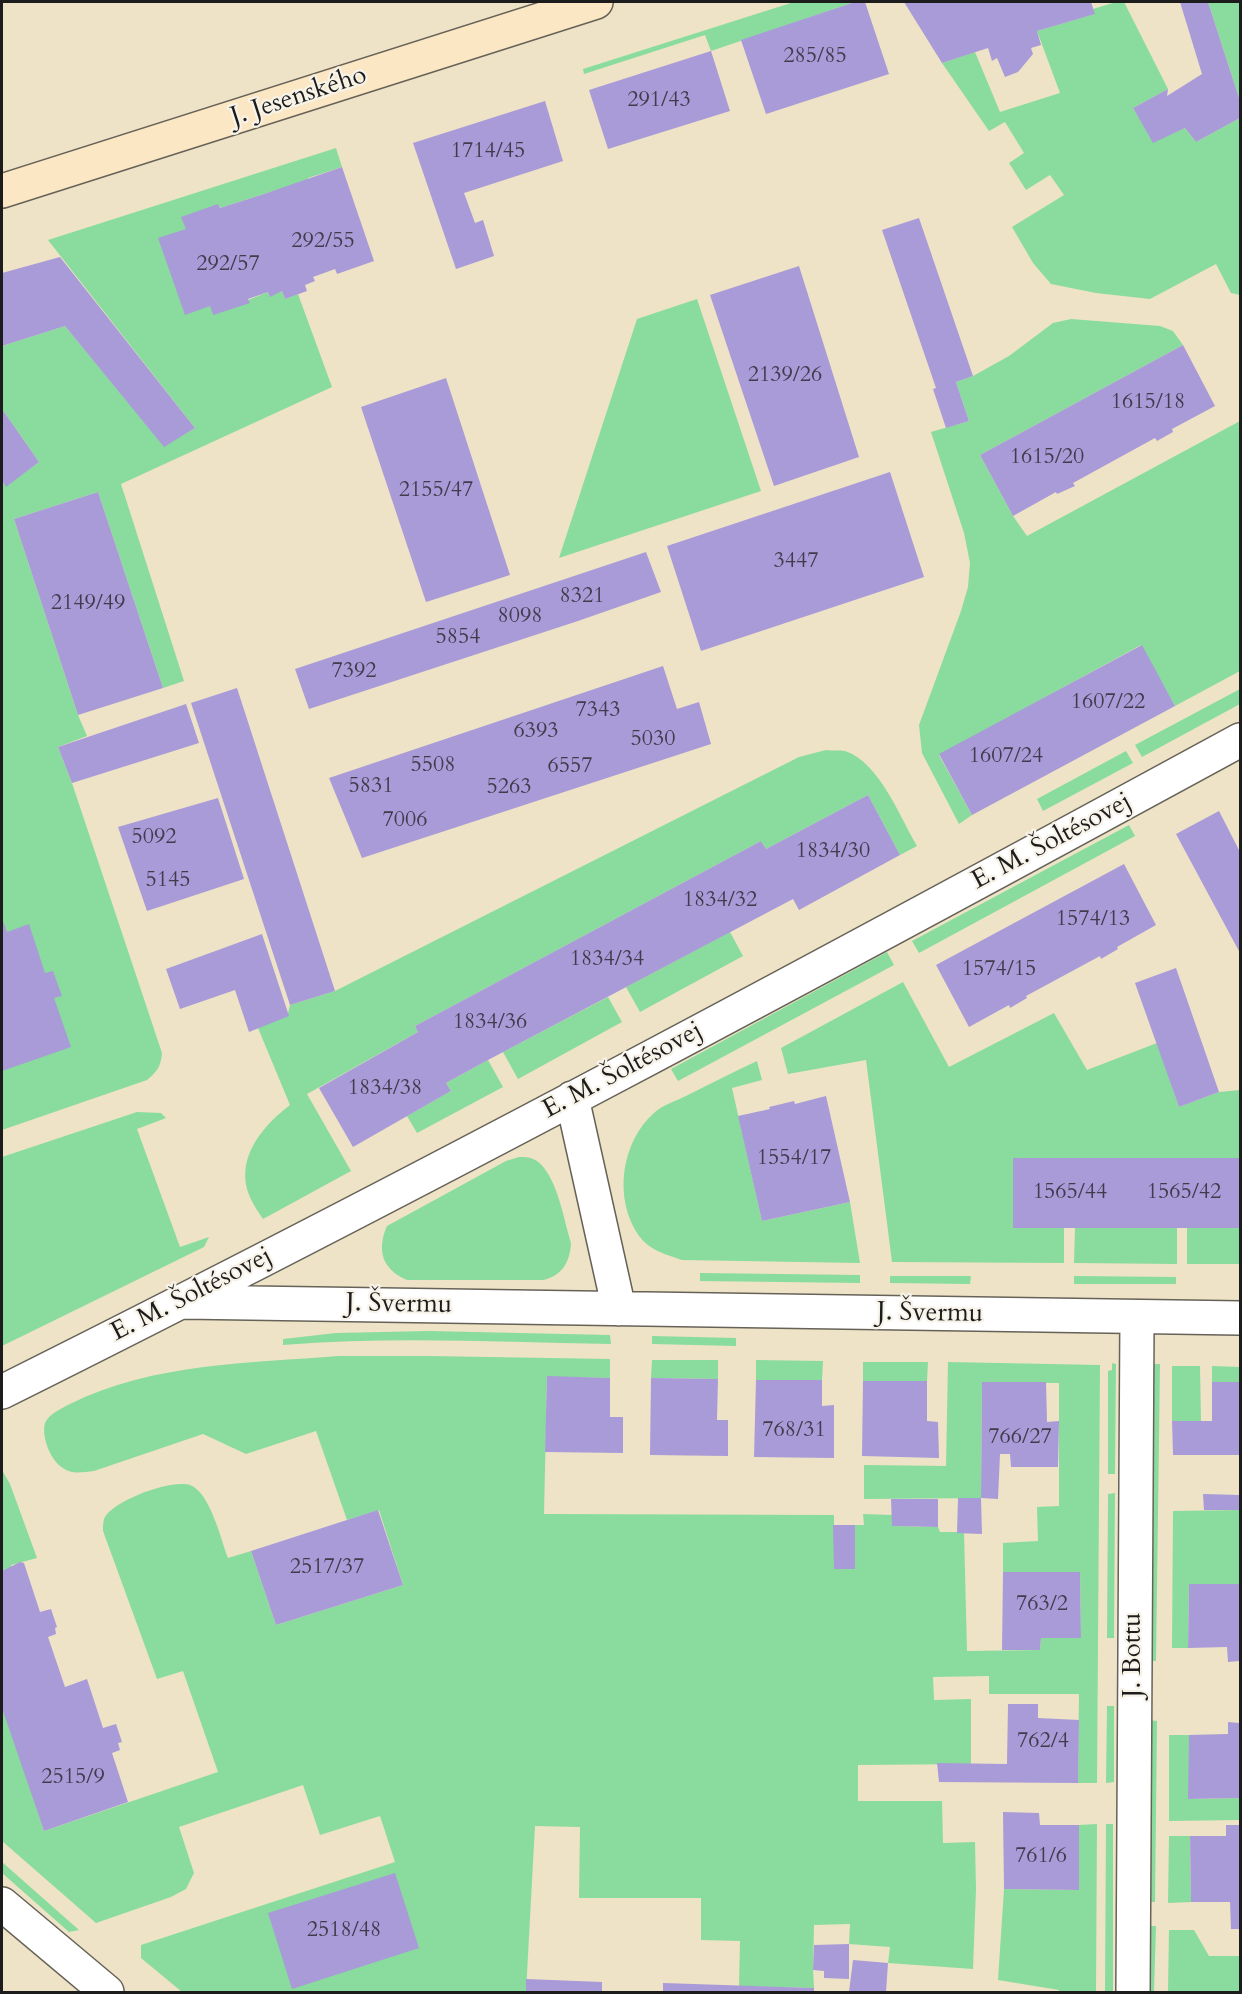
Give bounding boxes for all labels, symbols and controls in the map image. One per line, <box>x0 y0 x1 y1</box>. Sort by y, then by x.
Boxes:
house number: 285/85 <box>783 44 847 70</box>
street label: J. Jesenského <box>227 60 371 134</box>
house number: 291/43 <box>627 88 691 114</box>
house number: 1714/45 <box>451 139 525 165</box>
house number: 292/55 <box>291 229 355 255</box>
house number: 292/57 <box>196 252 260 278</box>
house number: 2139/26 <box>748 363 822 389</box>
house number: 1615/18 <box>1111 390 1185 416</box>
house number: 1615/20 <box>1010 445 1084 471</box>
house number: 2155/47 <box>399 478 473 504</box>
house number: 3447 <box>773 549 819 575</box>
house number: 8321 <box>559 584 605 610</box>
house number: 2149/49 <box>51 591 125 617</box>
house number: 8098 <box>497 604 543 630</box>
house number: 5854 <box>435 625 481 651</box>
house number: 7392 <box>331 659 377 685</box>
house number: 1607/22 <box>1071 690 1145 716</box>
house number: 7343 <box>575 698 621 724</box>
house number: 6393 <box>513 719 559 745</box>
house number: 5030 <box>630 727 676 753</box>
house number: 1607/24 <box>969 744 1043 770</box>
house number: 5508 <box>410 753 456 779</box>
house number: 6557 <box>547 754 593 780</box>
house number: 5831 <box>348 774 394 800</box>
house number: 5263 <box>486 775 532 801</box>
street label: E. M. Šoltésovej <box>967 787 1137 897</box>
house number: 7006 <box>382 808 428 834</box>
house number: 5092 <box>131 825 177 851</box>
house number: 1834/30 <box>796 839 870 865</box>
house number: 5145 <box>145 868 191 894</box>
house number: 1834/32 <box>683 888 757 914</box>
house number: 1574/13 <box>1056 907 1130 933</box>
house number: 1834/34 <box>570 947 644 973</box>
house number: 1574/15 <box>962 957 1036 983</box>
house number: 1834/36 <box>453 1010 527 1036</box>
street label: E. M. Šoltésovej <box>538 1016 708 1126</box>
house number: 1834/38 <box>348 1076 422 1102</box>
house number: 1554/17 <box>757 1146 831 1172</box>
house number: 1565/44 <box>1033 1180 1107 1206</box>
house number: 1565/42 <box>1147 1180 1221 1206</box>
street label: E. M. Šoltésovej <box>106 1241 278 1349</box>
street label: J. Švermu <box>346 1288 452 1322</box>
street label: J. Švermu <box>877 1297 983 1331</box>
house number: 768/31 <box>762 1418 826 1444</box>
house number: 766/27 <box>988 1425 1052 1451</box>
house number: 2517/37 <box>290 1555 364 1581</box>
house number: 763/2 <box>1016 1592 1068 1618</box>
street label: J. Bottu <box>1118 1613 1150 1697</box>
house number: 762/4 <box>1017 1729 1069 1755</box>
house number: 2515/9 <box>41 1765 105 1791</box>
house number: 761/6 <box>1015 1844 1067 1870</box>
house number: 2518/48 <box>307 1918 381 1944</box>

